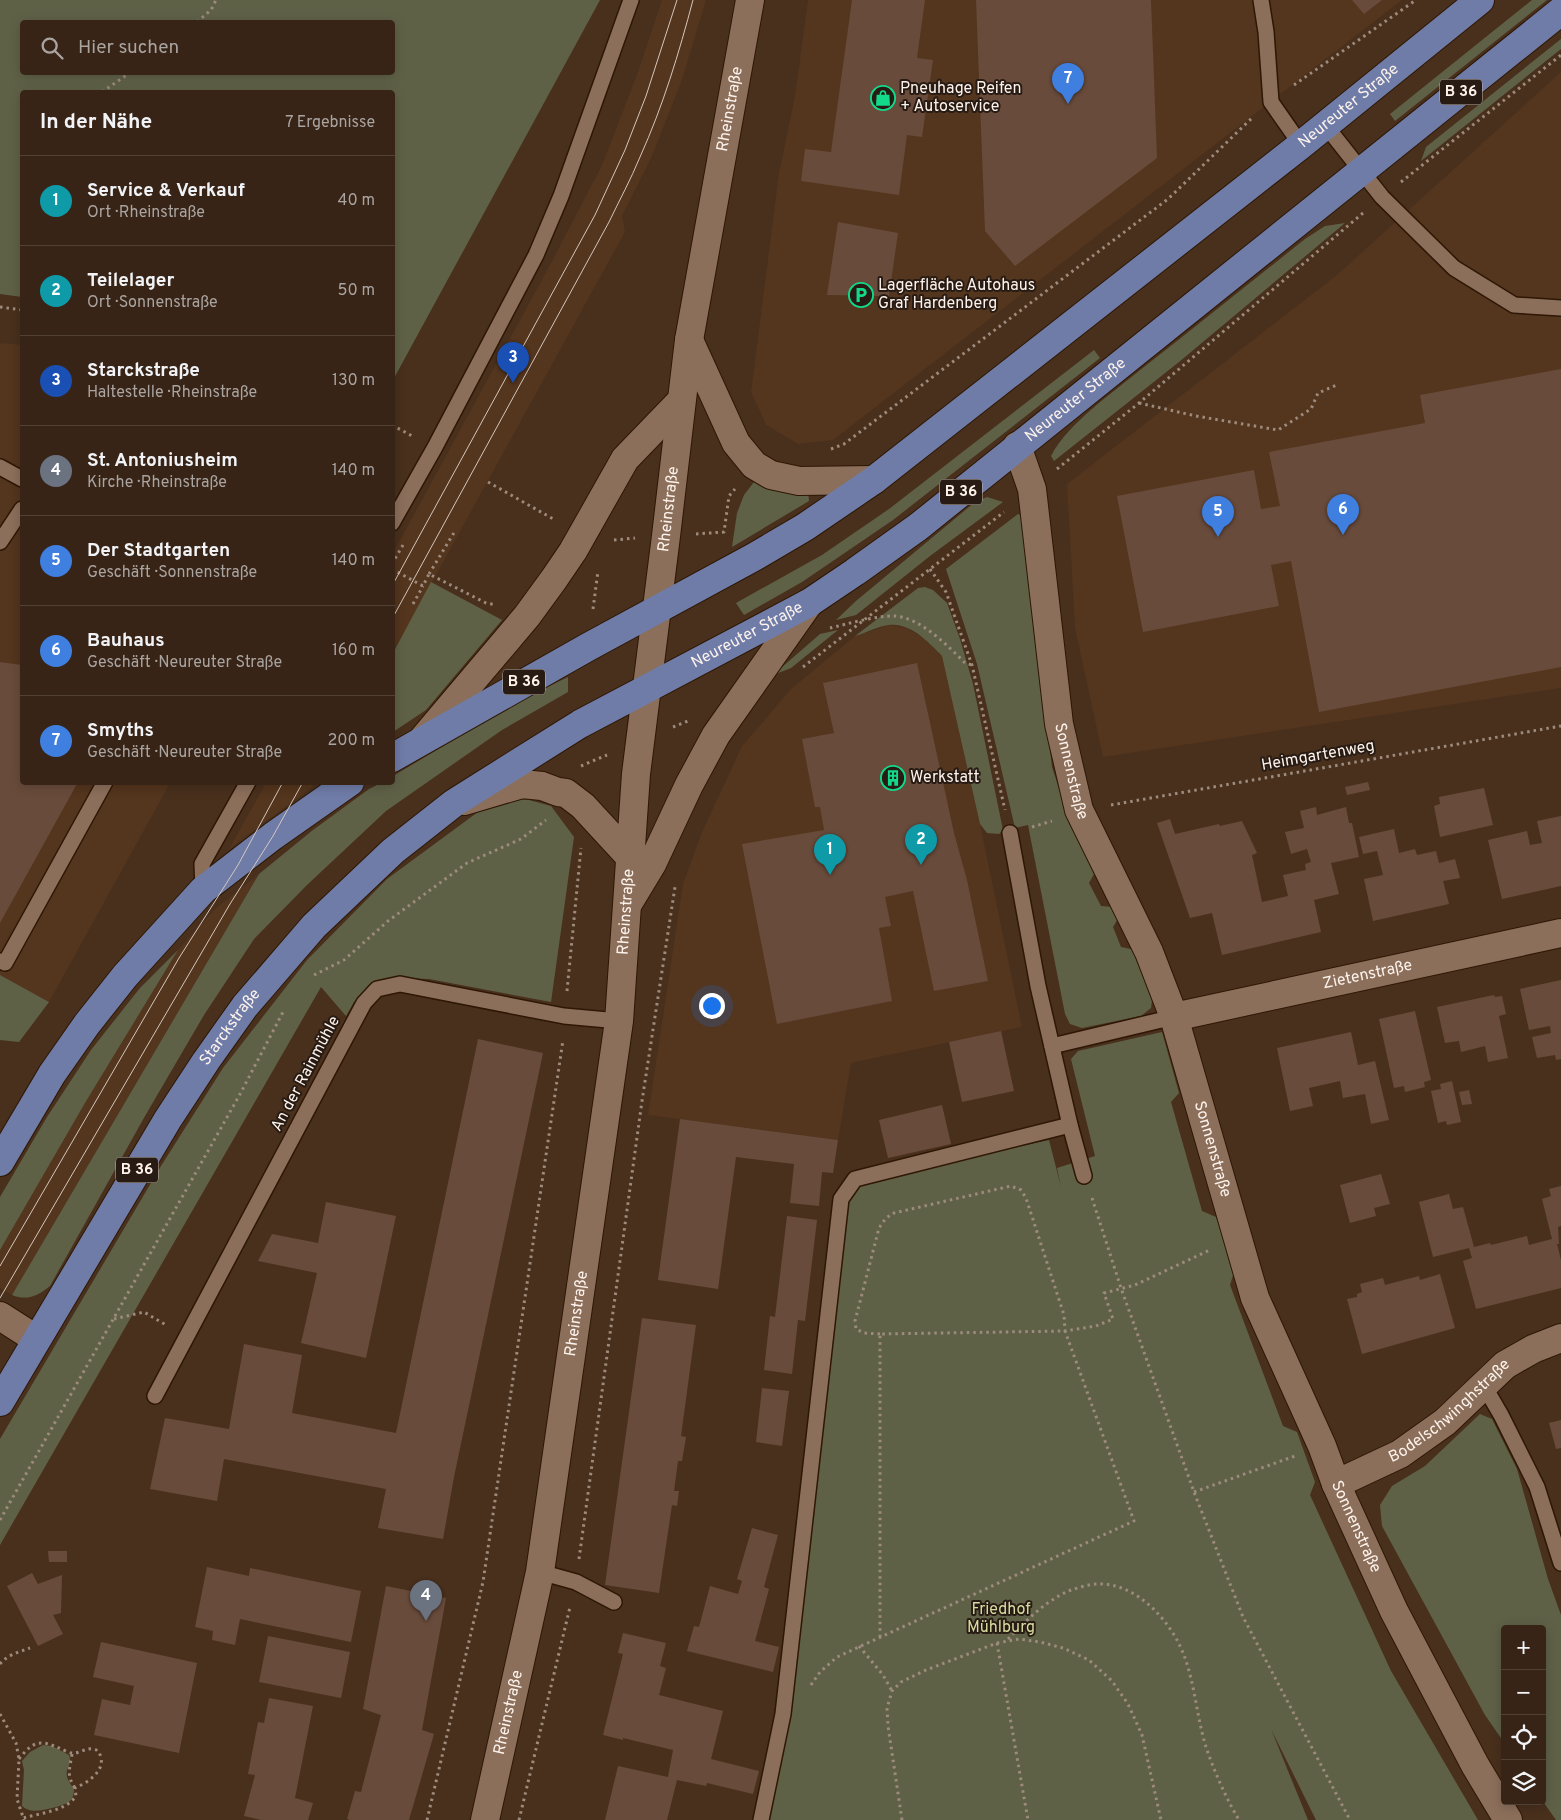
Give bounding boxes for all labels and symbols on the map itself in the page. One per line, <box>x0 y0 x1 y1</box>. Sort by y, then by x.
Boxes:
street label: Neureuter Straße <box>1294 60 1403 153</box>
pin: 7 <box>1052 63 1084 104</box>
street label: Rheinstraße <box>713 65 748 153</box>
place label: Pneuhage Reifen + Autoservice <box>900 79 1022 117</box>
road number: B 36 <box>1440 80 1482 104</box>
shop icon: Pneuhage Reifen + Autoservice <box>870 85 896 111</box>
place label: Lagerfläche Autohaus Graf Hardenberg <box>878 276 1035 314</box>
parking icon: Lagerfläche Autohaus Graf Hardenberg <box>848 282 874 308</box>
pin: 3 <box>497 342 529 383</box>
street label: Neureuter Straße <box>1021 354 1130 447</box>
street label: Rheinstraße <box>654 465 684 553</box>
road number: B 36 <box>940 480 982 504</box>
pin: 6 <box>1327 494 1359 535</box>
pin: 5 <box>1202 496 1234 537</box>
street label: Neureuter Straße <box>688 598 807 673</box>
road number: B 36 <box>503 670 545 694</box>
street label: Sonnenstraße <box>1049 721 1092 823</box>
street label: Heimgartenweg <box>1260 736 1376 776</box>
building icon: Werkstatt <box>880 765 906 791</box>
place label: Werkstatt <box>910 768 979 788</box>
pin: 2 <box>905 824 937 865</box>
pin: 1 <box>814 834 846 875</box>
street label: Rheinstraße <box>614 868 639 956</box>
street label: Zietenstraße <box>1321 956 1414 994</box>
street label: Starckstraße <box>196 985 265 1070</box>
your location <box>699 993 725 1019</box>
street label: An der Rainmühle <box>267 1013 345 1135</box>
street label: Sonnenstraße <box>1189 1099 1235 1200</box>
road number: B 36 <box>116 1158 158 1182</box>
street label: Rheinstraße <box>561 1270 593 1358</box>
street label: Bodelschwinghstraße <box>1386 1355 1515 1468</box>
street label: Sonnenstraße <box>1326 1478 1385 1576</box>
pin: 4 <box>410 1580 442 1621</box>
park label: Friedhof Mühlburg <box>967 1600 1035 1638</box>
street label: Rheinstraße <box>490 1668 528 1757</box>

